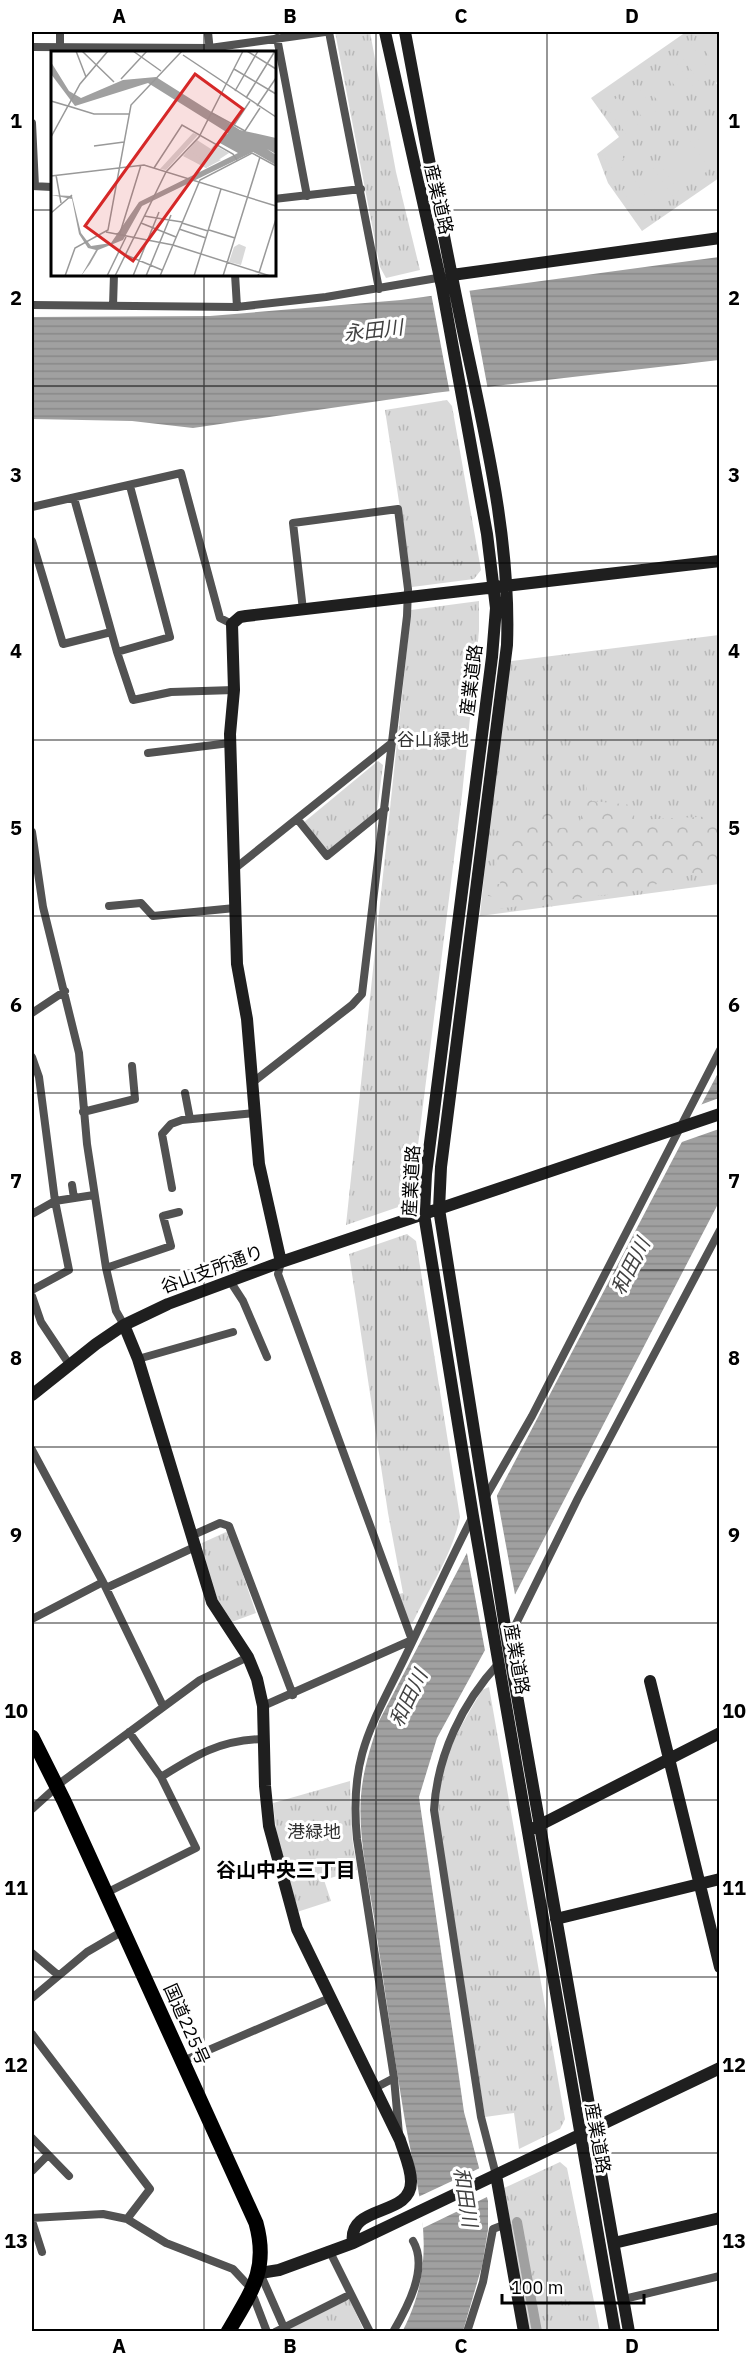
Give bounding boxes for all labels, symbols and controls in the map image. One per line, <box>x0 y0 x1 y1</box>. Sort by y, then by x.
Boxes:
text: A <box>112 2 126 29</box>
text: B <box>283 2 297 29</box>
text: C <box>454 2 468 29</box>
text: D <box>625 2 639 29</box>
inset map <box>51 51 276 276</box>
text: 1 <box>10 107 22 134</box>
text: 1 <box>728 107 740 134</box>
street label: 産業道路 <box>420 161 458 237</box>
text: 2 <box>10 284 22 311</box>
text: 2 <box>728 284 740 311</box>
water label: 永田川 <box>342 313 406 347</box>
text: 3 <box>10 461 22 488</box>
text: 3 <box>728 461 740 488</box>
text: 4 <box>10 637 22 664</box>
text: 4 <box>728 637 740 664</box>
street label: 産業道路 <box>455 643 487 717</box>
park label: 谷山緑地 <box>397 728 469 751</box>
text: 5 <box>10 814 22 841</box>
text: 5 <box>728 814 740 841</box>
text: 6 <box>10 991 22 1018</box>
text: 6 <box>728 991 740 1018</box>
street label: 産業道路 <box>398 1144 424 1218</box>
text: 7 <box>10 1167 22 1194</box>
text: 7 <box>728 1167 740 1194</box>
water label: 和田川 <box>604 1231 657 1299</box>
street label: 谷山支所通り <box>157 1240 267 1298</box>
text: 8 <box>10 1344 22 1371</box>
text: 8 <box>728 1344 740 1371</box>
text: 9 <box>10 1521 22 1548</box>
text: 9 <box>728 1521 740 1548</box>
street label: 産業道路 <box>499 1622 535 1696</box>
water label: 和田川 <box>383 1663 434 1731</box>
text: 10 <box>4 1697 28 1724</box>
text: 10 <box>722 1697 746 1724</box>
park label: 港緑地 <box>287 1820 341 1843</box>
district label: 谷山中央三丁目 <box>216 1856 356 1883</box>
text: 11 <box>4 1874 28 1901</box>
text: 11 <box>722 1874 746 1901</box>
street label: 国道225号 <box>159 1980 215 2068</box>
text: 12 <box>4 2051 28 2078</box>
text: 12 <box>722 2051 746 2078</box>
street label: 産業道路 <box>580 2101 616 2175</box>
water label: 和田川 <box>448 2165 484 2231</box>
text: 13 <box>4 2227 28 2254</box>
text: 13 <box>722 2227 746 2254</box>
scale bar <box>502 2267 644 2305</box>
text: 100 m <box>511 2276 563 2299</box>
text: A <box>112 2332 126 2359</box>
text: B <box>283 2332 297 2359</box>
text: C <box>454 2332 468 2359</box>
text: D <box>625 2332 639 2359</box>

